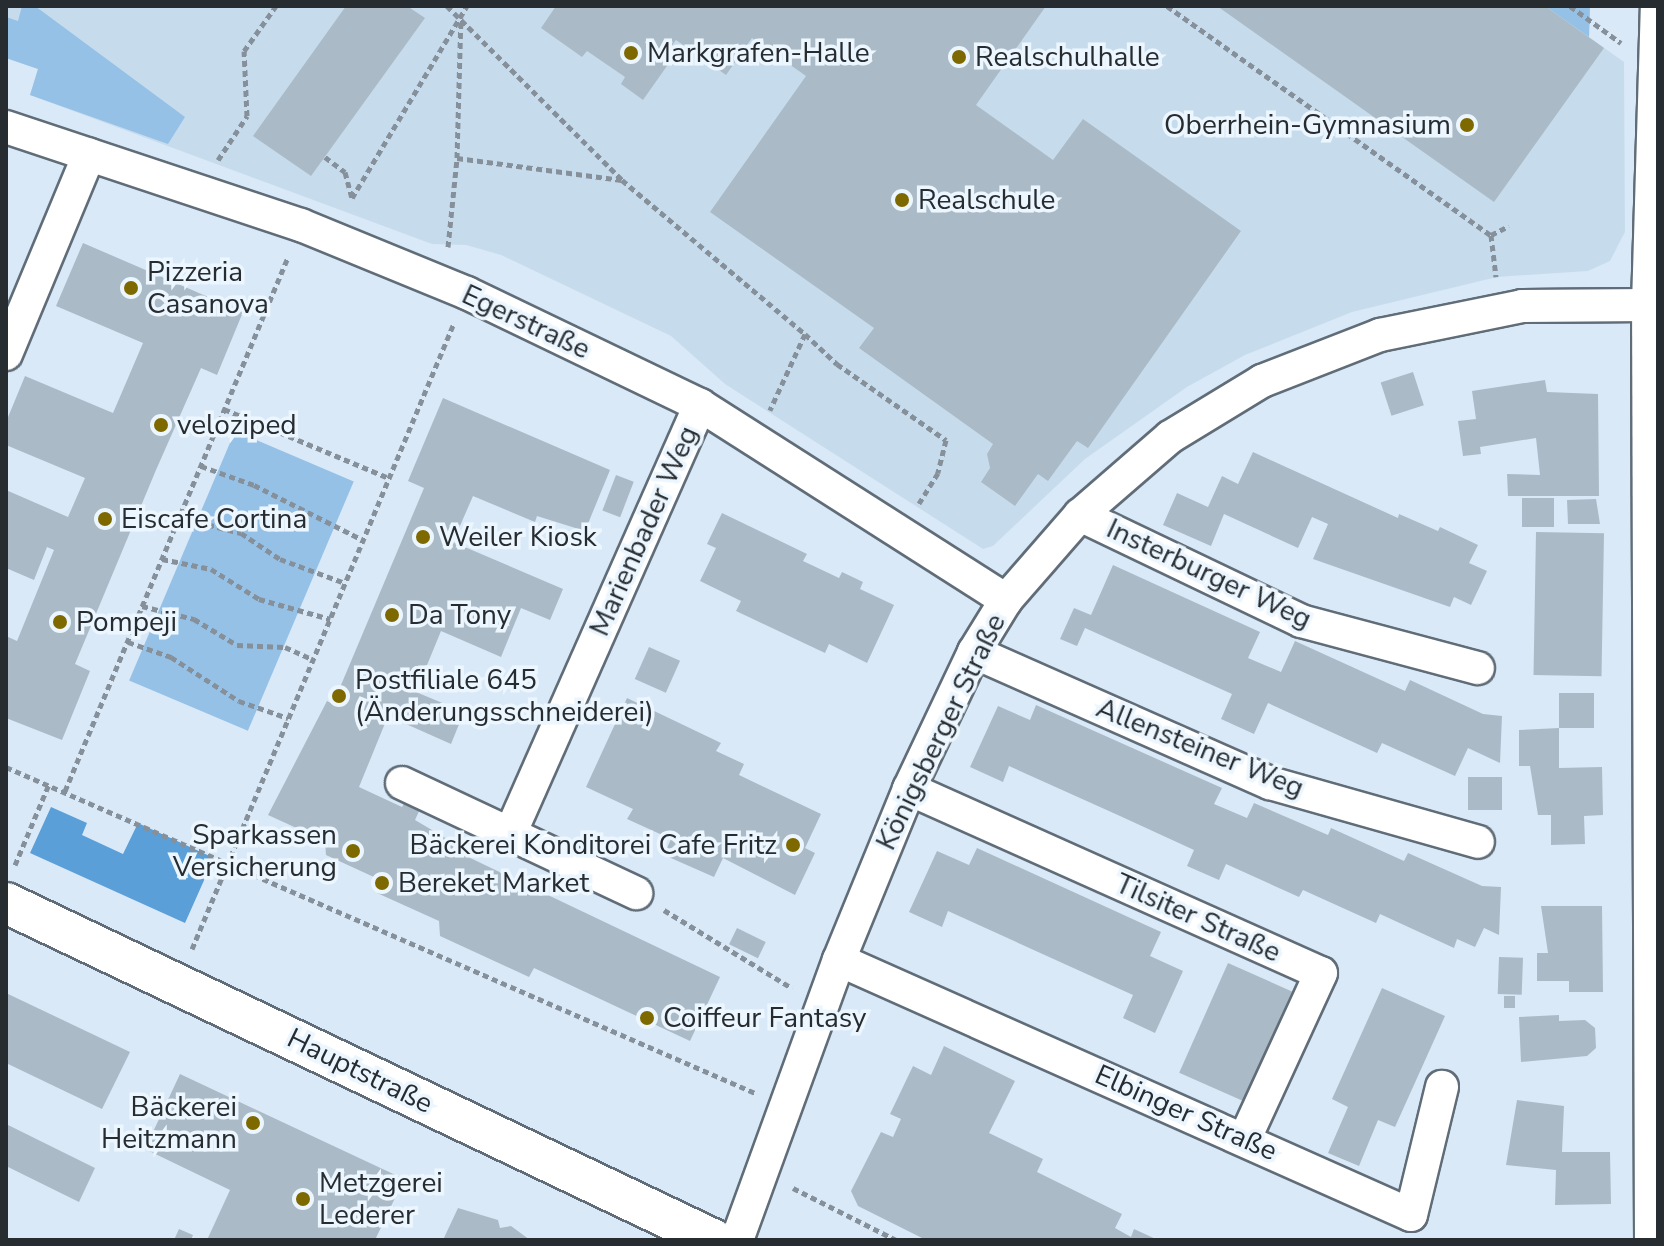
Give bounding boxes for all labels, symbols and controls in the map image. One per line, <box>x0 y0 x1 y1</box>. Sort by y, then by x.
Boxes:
place label: Markgrafen-Halle <box>647 36 870 70</box>
place label: Realschulhalle <box>975 40 1160 74</box>
marker: Markgrafen-Halle <box>622 44 640 62</box>
marker: Realschulhalle <box>950 48 968 66</box>
place label: Oberrhein-Gymnasium <box>1164 108 1451 142</box>
marker: Oberrhein-Gymnasium <box>1458 116 1476 134</box>
place label: Realschule <box>918 183 1055 217</box>
marker: Realschule <box>893 191 911 209</box>
place label: Pizzeria Casanova <box>147 255 269 321</box>
street label: Egerstraße <box>457 278 595 366</box>
marker: Pizzeria Casanova <box>122 279 140 297</box>
place label: veloziped <box>177 408 297 442</box>
marker: veloziped <box>152 416 170 434</box>
street label: Marienbader Weg <box>583 421 705 641</box>
place label: Eiscafe Cortina <box>121 502 307 536</box>
marker: Eiscafe Cortina <box>96 510 114 528</box>
street label: Insterburger Weg <box>1101 512 1317 636</box>
place label: Weiler Kiosk <box>439 520 597 554</box>
marker: Weiler Kiosk <box>414 528 432 546</box>
place label: Da Tony <box>408 598 511 632</box>
place label: Pompeji <box>76 605 177 639</box>
marker: Da Tony <box>383 606 401 624</box>
street label: Königsberger Straße <box>869 609 1013 855</box>
marker: Pompeji <box>51 613 69 631</box>
place label: Postfiliale 645 (Änderungsschneiderei) <box>355 663 654 729</box>
marker: Postfiliale 645 (Änderungsschneiderei) <box>330 687 348 705</box>
street label: Allensteiner Weg <box>1091 691 1309 805</box>
place label: Sparkassen Versicherung <box>173 818 337 884</box>
place label: Bäckerei Konditorei Cafe Fritz <box>410 828 777 862</box>
marker: Bäckerei Konditorei Cafe Fritz <box>784 836 802 854</box>
marker: Sparkassen Versicherung <box>344 842 362 860</box>
place label: Bereket Market <box>398 866 589 900</box>
street label: Tilsiter Straße <box>1110 867 1286 969</box>
marker: Bereket Market <box>373 874 391 892</box>
place label: Coiffeur Fantasy <box>663 1001 866 1035</box>
marker: Coiffeur Fantasy <box>638 1009 656 1027</box>
street label: Hauptstraße <box>282 1021 438 1121</box>
street label: Elbinger Straße <box>1090 1058 1282 1168</box>
place label: Bäckerei Heitzmann <box>101 1090 237 1156</box>
marker: Bäckerei Heitzmann <box>244 1114 262 1132</box>
place label: Metzgerei Lederer <box>319 1166 443 1232</box>
marker: Metzgerei Lederer <box>294 1190 312 1208</box>

